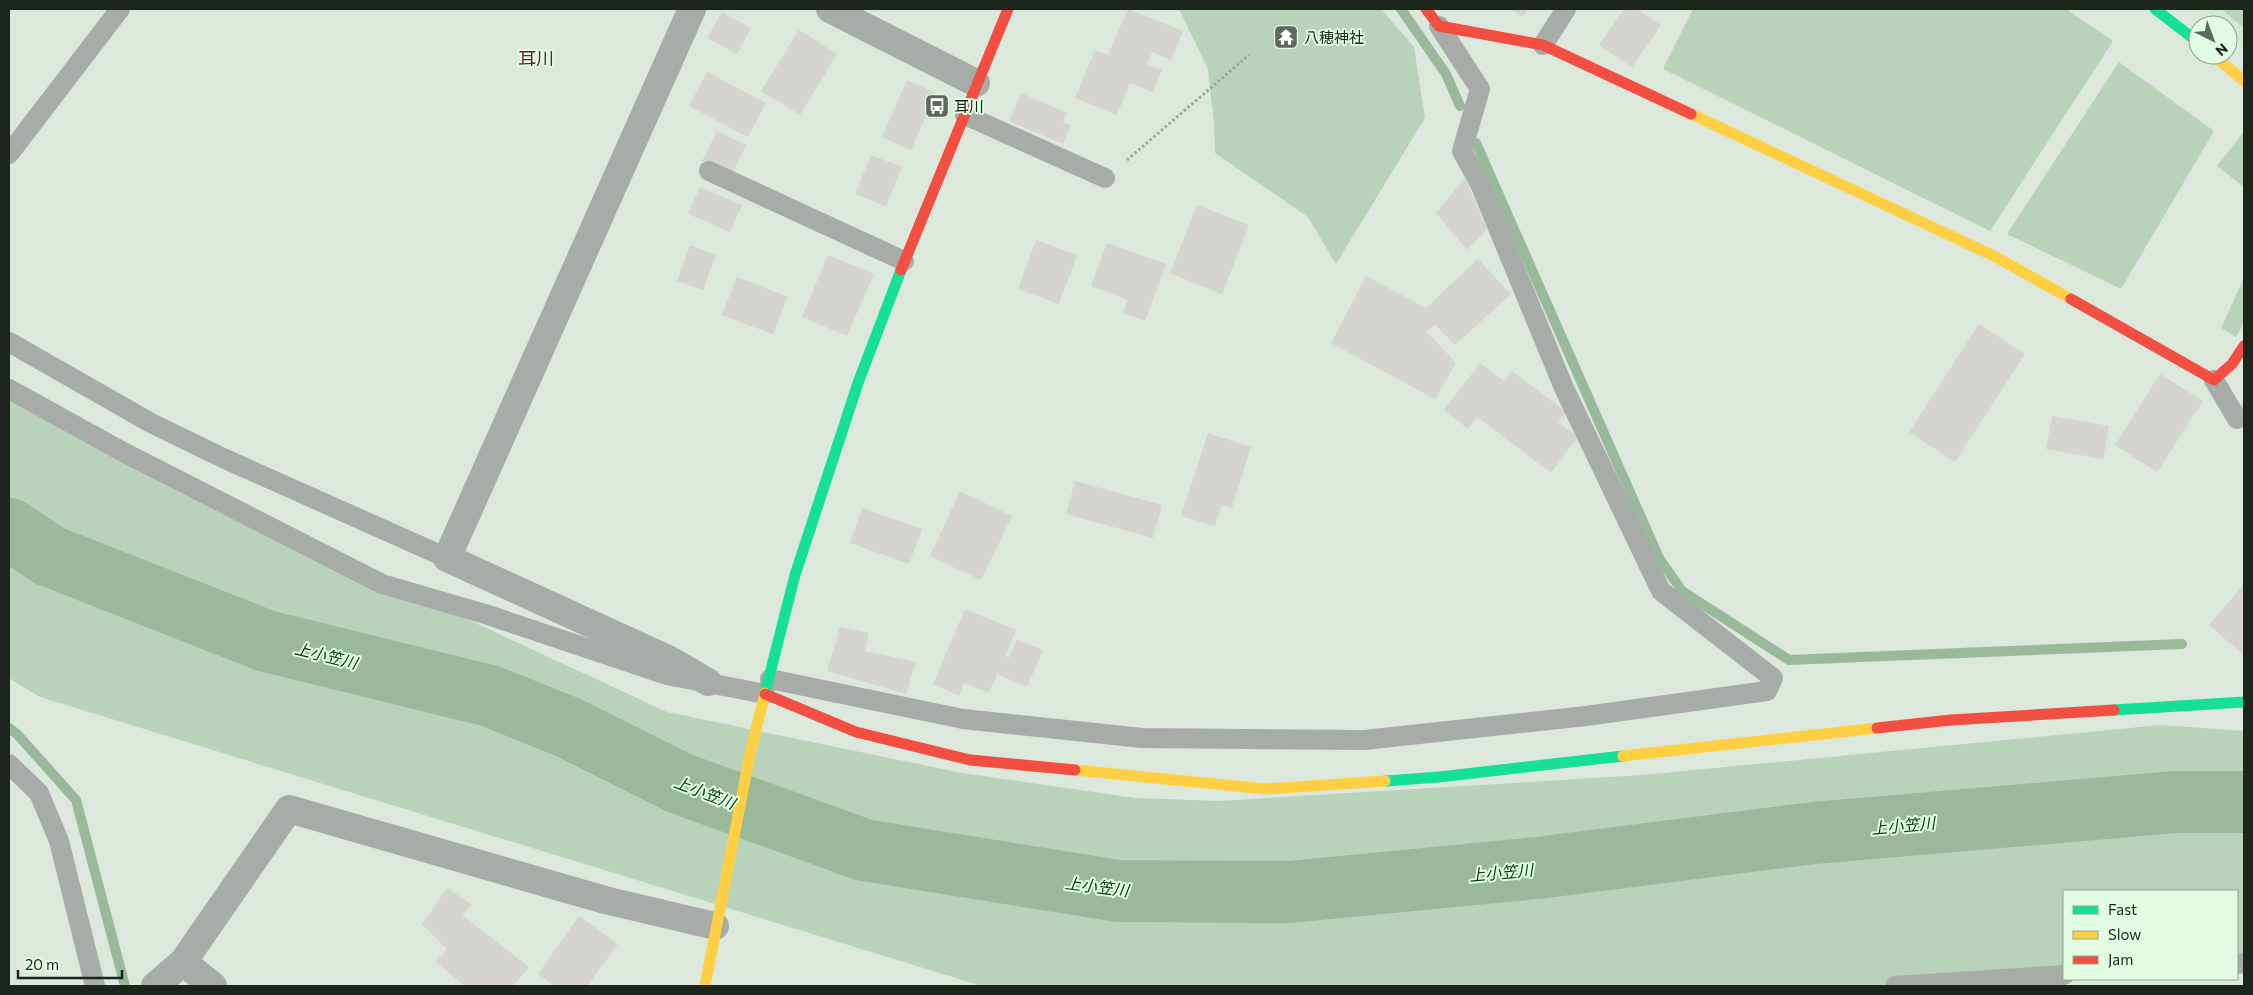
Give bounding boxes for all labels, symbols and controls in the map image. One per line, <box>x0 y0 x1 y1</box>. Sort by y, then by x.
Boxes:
north arrow <box>2188 15 2238 65</box>
temple icon: 八穂神社 <box>1273 24 1299 50</box>
place label: 八穂神社 <box>1304 28 1364 46</box>
text: N <box>2212 40 2232 60</box>
district label: 耳川 <box>518 47 554 69</box>
bus stop icon: 耳川 <box>924 93 950 119</box>
place label: 耳川 <box>954 97 984 115</box>
water label: 上小笠川 <box>293 638 361 672</box>
water label: 上小笠川 <box>672 772 740 813</box>
water label: 上小笠川 <box>1870 813 1938 837</box>
water label: 上小笠川 <box>1468 860 1536 884</box>
water label: 上小笠川 <box>1064 873 1132 900</box>
legend <box>2063 890 2238 980</box>
text: Fast <box>2108 900 2137 918</box>
text: Slow <box>2108 925 2141 943</box>
scale bar <box>18 948 121 980</box>
text: Jam <box>2108 950 2133 968</box>
text: 20 m <box>25 955 59 973</box>

